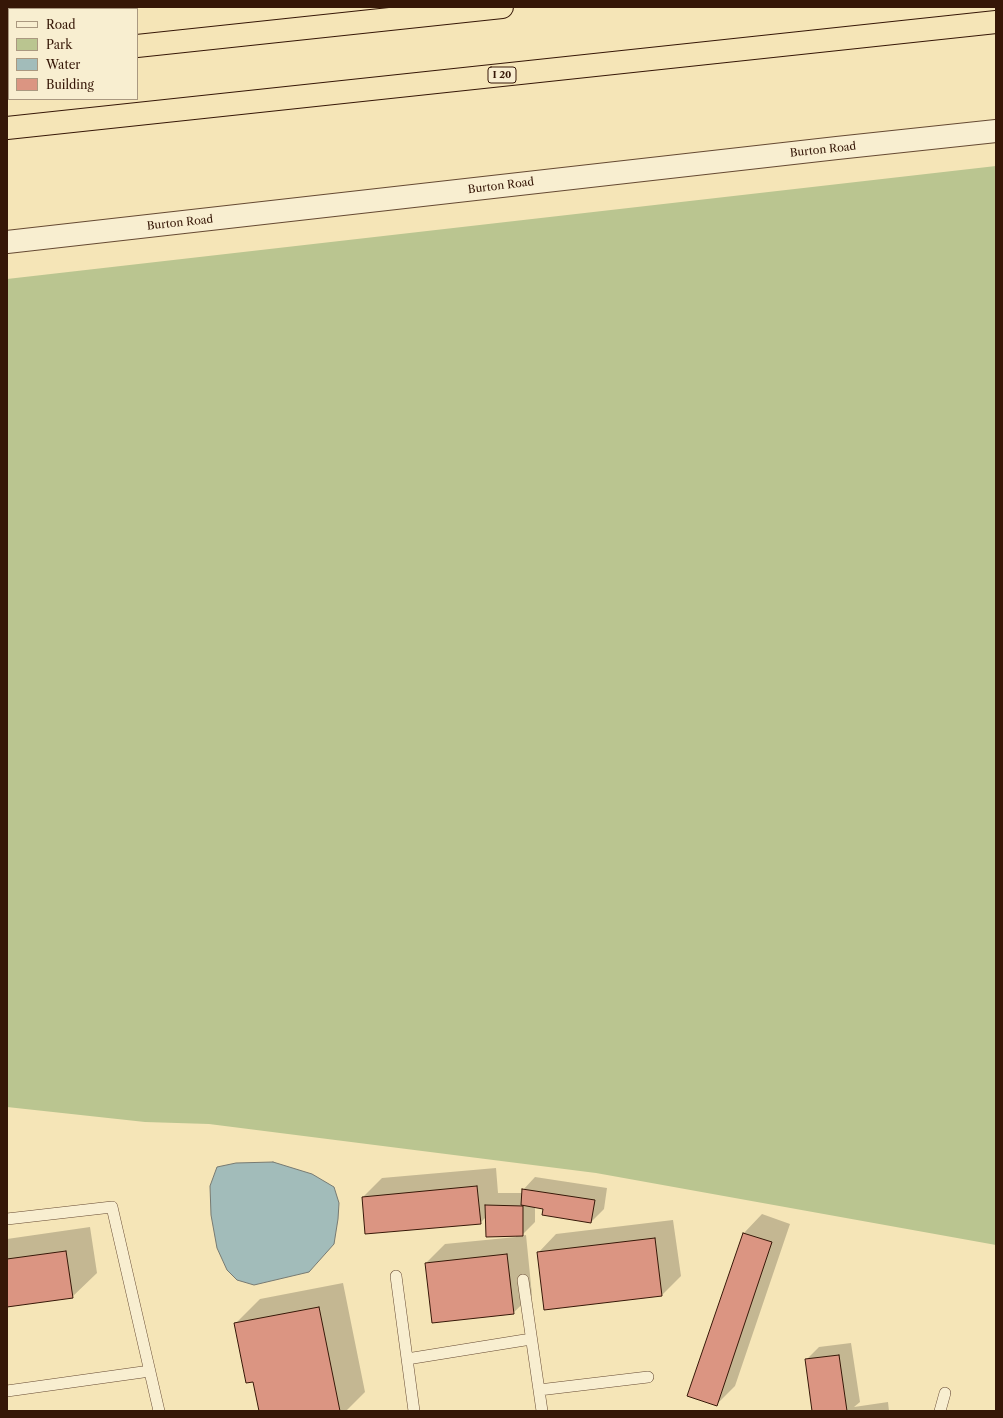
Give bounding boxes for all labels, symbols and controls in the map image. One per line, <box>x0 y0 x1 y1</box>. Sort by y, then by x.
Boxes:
legend <box>8 8 138 100</box>
text: Road <box>46 17 76 32</box>
text: Park <box>46 37 72 52</box>
text: Water <box>46 57 80 72</box>
road number: I 20 <box>488 67 516 83</box>
text: Building <box>46 77 94 92</box>
street label: Burton Road <box>789 140 857 160</box>
street label: Burton Road <box>467 175 535 197</box>
street label: Burton Road <box>146 213 214 233</box>

